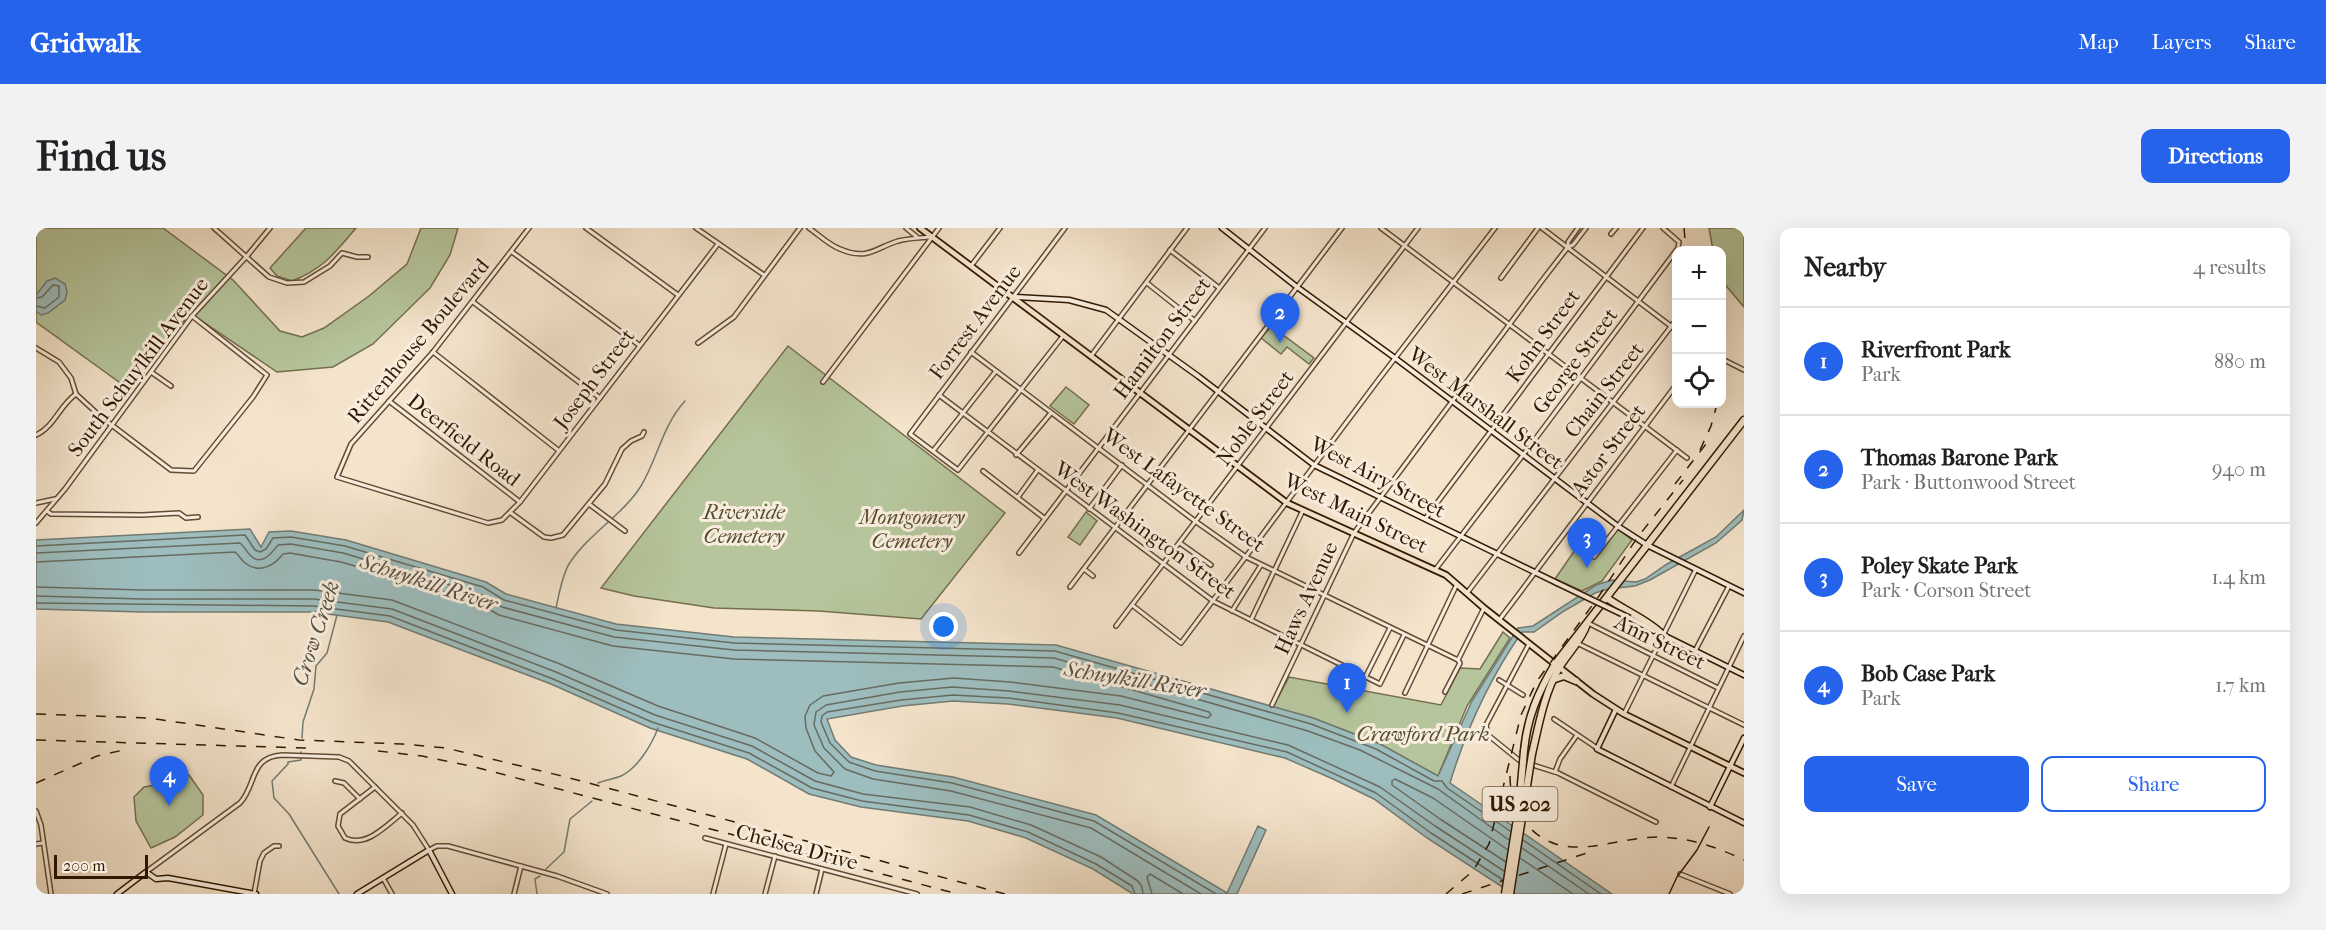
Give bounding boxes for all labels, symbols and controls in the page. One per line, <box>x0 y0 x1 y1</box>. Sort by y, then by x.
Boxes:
text: Gridwalk <box>30 26 141 59</box>
text: Map <box>2078 30 2119 54</box>
text: Layers <box>2152 30 2211 54</box>
text: Share <box>2244 30 2296 54</box>
button: Directions <box>2141 129 2290 183</box>
text: Find us <box>36 132 166 181</box>
map controls <box>1672 246 1726 408</box>
button: + <box>1672 246 1726 300</box>
text: Nearby <box>1804 252 1886 283</box>
street label: Rittenhouse Boulevard <box>342 253 494 428</box>
text: 4 results <box>2193 256 2266 279</box>
street label: Forrest Avenue <box>924 260 1026 384</box>
street label: Hamilton Street <box>1109 272 1216 403</box>
street label: South Schuylkill Avenue <box>63 273 213 461</box>
street label: Kohn Street <box>1501 284 1585 387</box>
pin: 2 <box>1260 294 1300 343</box>
button: − <box>1672 300 1726 354</box>
street label: George Street <box>1527 303 1623 419</box>
street label: Joseph Street <box>547 324 640 435</box>
street label: Chain Street <box>1559 337 1649 442</box>
text: Riverfront Park <box>1861 337 2010 363</box>
street label: West Marshall Street <box>1403 341 1569 474</box>
text: 1 <box>1820 350 1827 373</box>
text: 880 m <box>2214 350 2266 373</box>
button: locate <box>1672 354 1726 408</box>
text: Park <box>1861 363 1901 386</box>
street label: Noble Street <box>1211 365 1299 470</box>
street label: Deerfield Road <box>403 389 525 492</box>
street label: Astor Street <box>1565 399 1650 501</box>
street label: West Lafayette Street <box>1097 423 1270 557</box>
street label: West Airy Street <box>1306 431 1450 523</box>
text: Thomas Barone Park <box>1861 445 2058 471</box>
street label: West Washington Street <box>1049 456 1241 604</box>
text: 2 <box>1818 458 1829 481</box>
text: 940 m <box>2212 458 2266 481</box>
street label: West Main Street <box>1279 467 1432 558</box>
text: Park · Buttonwood Street <box>1861 471 2076 494</box>
park label: Riverside Cemetery <box>701 500 786 548</box>
park label: Montgomery Cemetery <box>857 505 966 553</box>
pin: 3 <box>1568 518 1606 568</box>
street label: Haws Avenue <box>1269 538 1343 658</box>
water label: Schuylkill River <box>356 548 503 618</box>
text: Poley Skate Park <box>1861 553 2018 579</box>
text: 3 <box>1819 566 1828 589</box>
text: 1.4 km <box>2211 566 2266 589</box>
water label: Crow Creek <box>287 578 345 689</box>
text: Park · Corson Street <box>1861 579 2031 602</box>
street label: Ann Street <box>1610 609 1710 674</box>
your location <box>929 612 958 641</box>
water label: Schuylkill River <box>1061 656 1210 704</box>
text: Bob Case Park <box>1861 661 1995 687</box>
pin: 1 <box>1328 664 1366 713</box>
text: 4 <box>1818 674 1829 697</box>
text: 1.7 km <box>2215 674 2266 697</box>
text: Park <box>1861 687 1901 710</box>
park label: Crawford Park <box>1357 722 1489 746</box>
pin: 4 <box>150 756 188 806</box>
button: Save <box>1804 756 2029 812</box>
button: Share <box>2041 756 2266 812</box>
road number: US 202 <box>1482 787 1558 821</box>
street label: Chelsea Drive <box>733 819 861 875</box>
scale bar <box>54 852 148 880</box>
text: 200 m <box>63 856 106 875</box>

